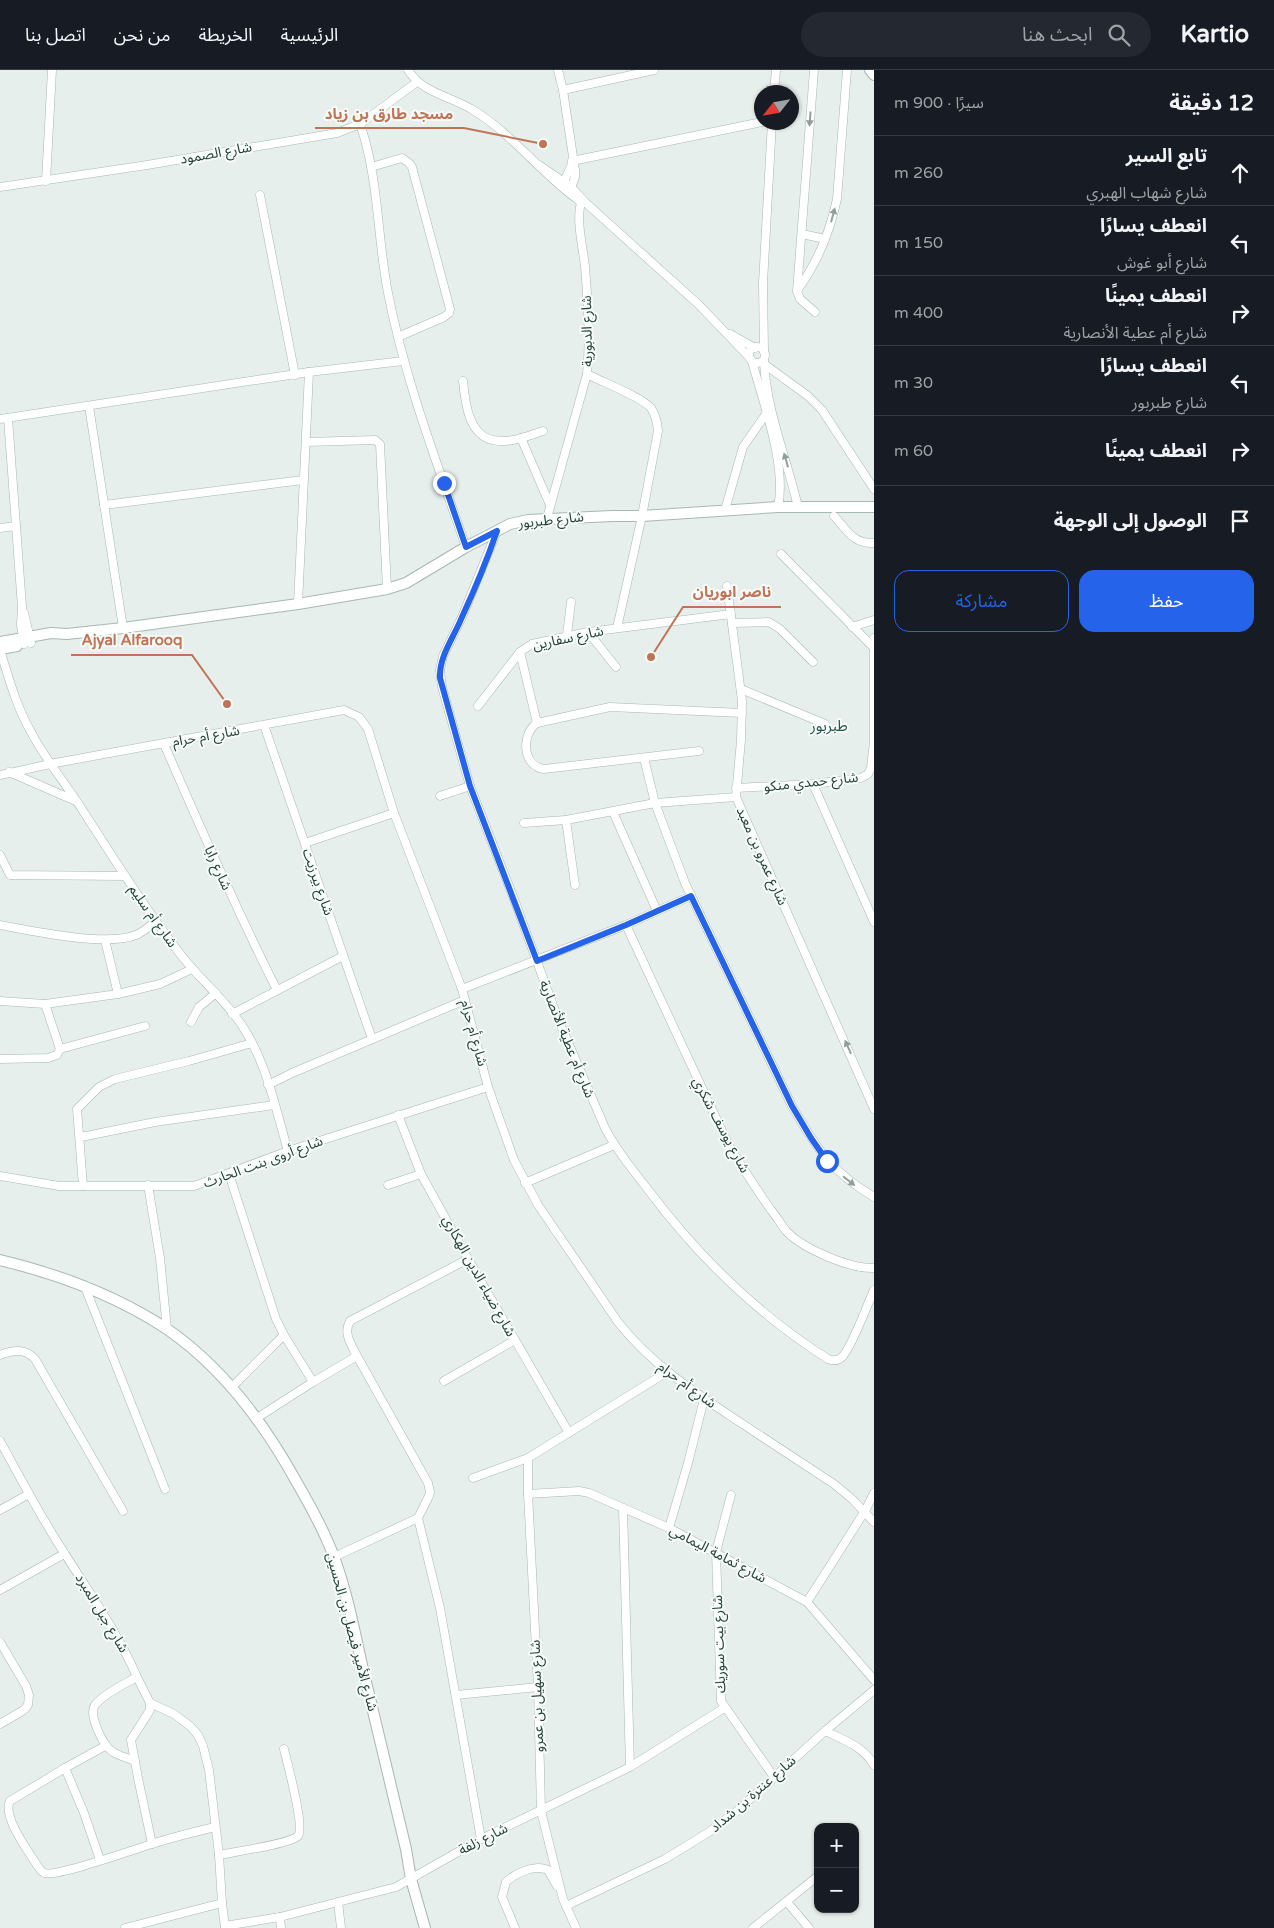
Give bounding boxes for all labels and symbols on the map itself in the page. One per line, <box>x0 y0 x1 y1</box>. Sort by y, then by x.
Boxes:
north arrow <box>754 85 799 130</box>
callout: مسجد طارق بن زياد <box>315 98 464 128</box>
text: مسجد طارق بن زياد <box>325 105 453 123</box>
one-way arrow <box>806 111 814 127</box>
street label: شارع الصمود <box>179 138 254 170</box>
one-way arrow <box>829 208 837 223</box>
street label: شارع الدبورية <box>578 295 598 367</box>
one-way arrow <box>782 452 790 467</box>
route end <box>433 472 456 495</box>
street label: شارع طبربور <box>516 508 585 534</box>
callout: ناصر ابوريان <box>683 577 781 607</box>
text: ناصر ابوريان <box>693 583 771 601</box>
street label: شارع سفارين <box>531 622 605 656</box>
callout: Ajyal Alfarooq <box>71 625 192 655</box>
text: Ajyal Alfarooq <box>82 631 182 650</box>
district label: طبربور <box>809 717 848 735</box>
street label: شارع أم حرام <box>171 721 241 752</box>
street label: شارع حمدي منكو <box>763 769 859 798</box>
street label: شارع عمرو بن معبد <box>731 804 791 909</box>
street label: شارع رابا <box>199 843 235 894</box>
street label: شارع بيرزيت <box>297 846 337 918</box>
street label: شارع أم سليم <box>123 881 182 952</box>
street label: شارع أم عطية الأنصارية <box>534 977 599 1101</box>
street label: شارع أم حرام <box>455 998 492 1069</box>
one-way arrow <box>844 1040 852 1054</box>
street label: شارع يوسف شكري <box>687 1074 753 1177</box>
street label: شارع أروى بنت الحارث <box>200 1132 326 1193</box>
route start <box>816 1150 839 1173</box>
one-way arrow <box>843 1176 856 1187</box>
street label: شارع ضياء الدين الهكاري <box>437 1213 519 1341</box>
street label: شارع أم حرام <box>653 1357 720 1414</box>
street label: شارع ثمامة اليمامي <box>666 1521 769 1589</box>
street label: شارع الأمير فيصل بن الحسين <box>321 1551 381 1714</box>
street label: شارع جبل المبرد <box>70 1570 132 1657</box>
street label: شارع بيت سوريك <box>709 1595 731 1693</box>
street label: شارع سهيل بن عمرو <box>527 1639 549 1753</box>
street label: شارع عنترة بن شداد <box>707 1752 801 1837</box>
street label: شارع زلفة <box>455 1819 511 1860</box>

